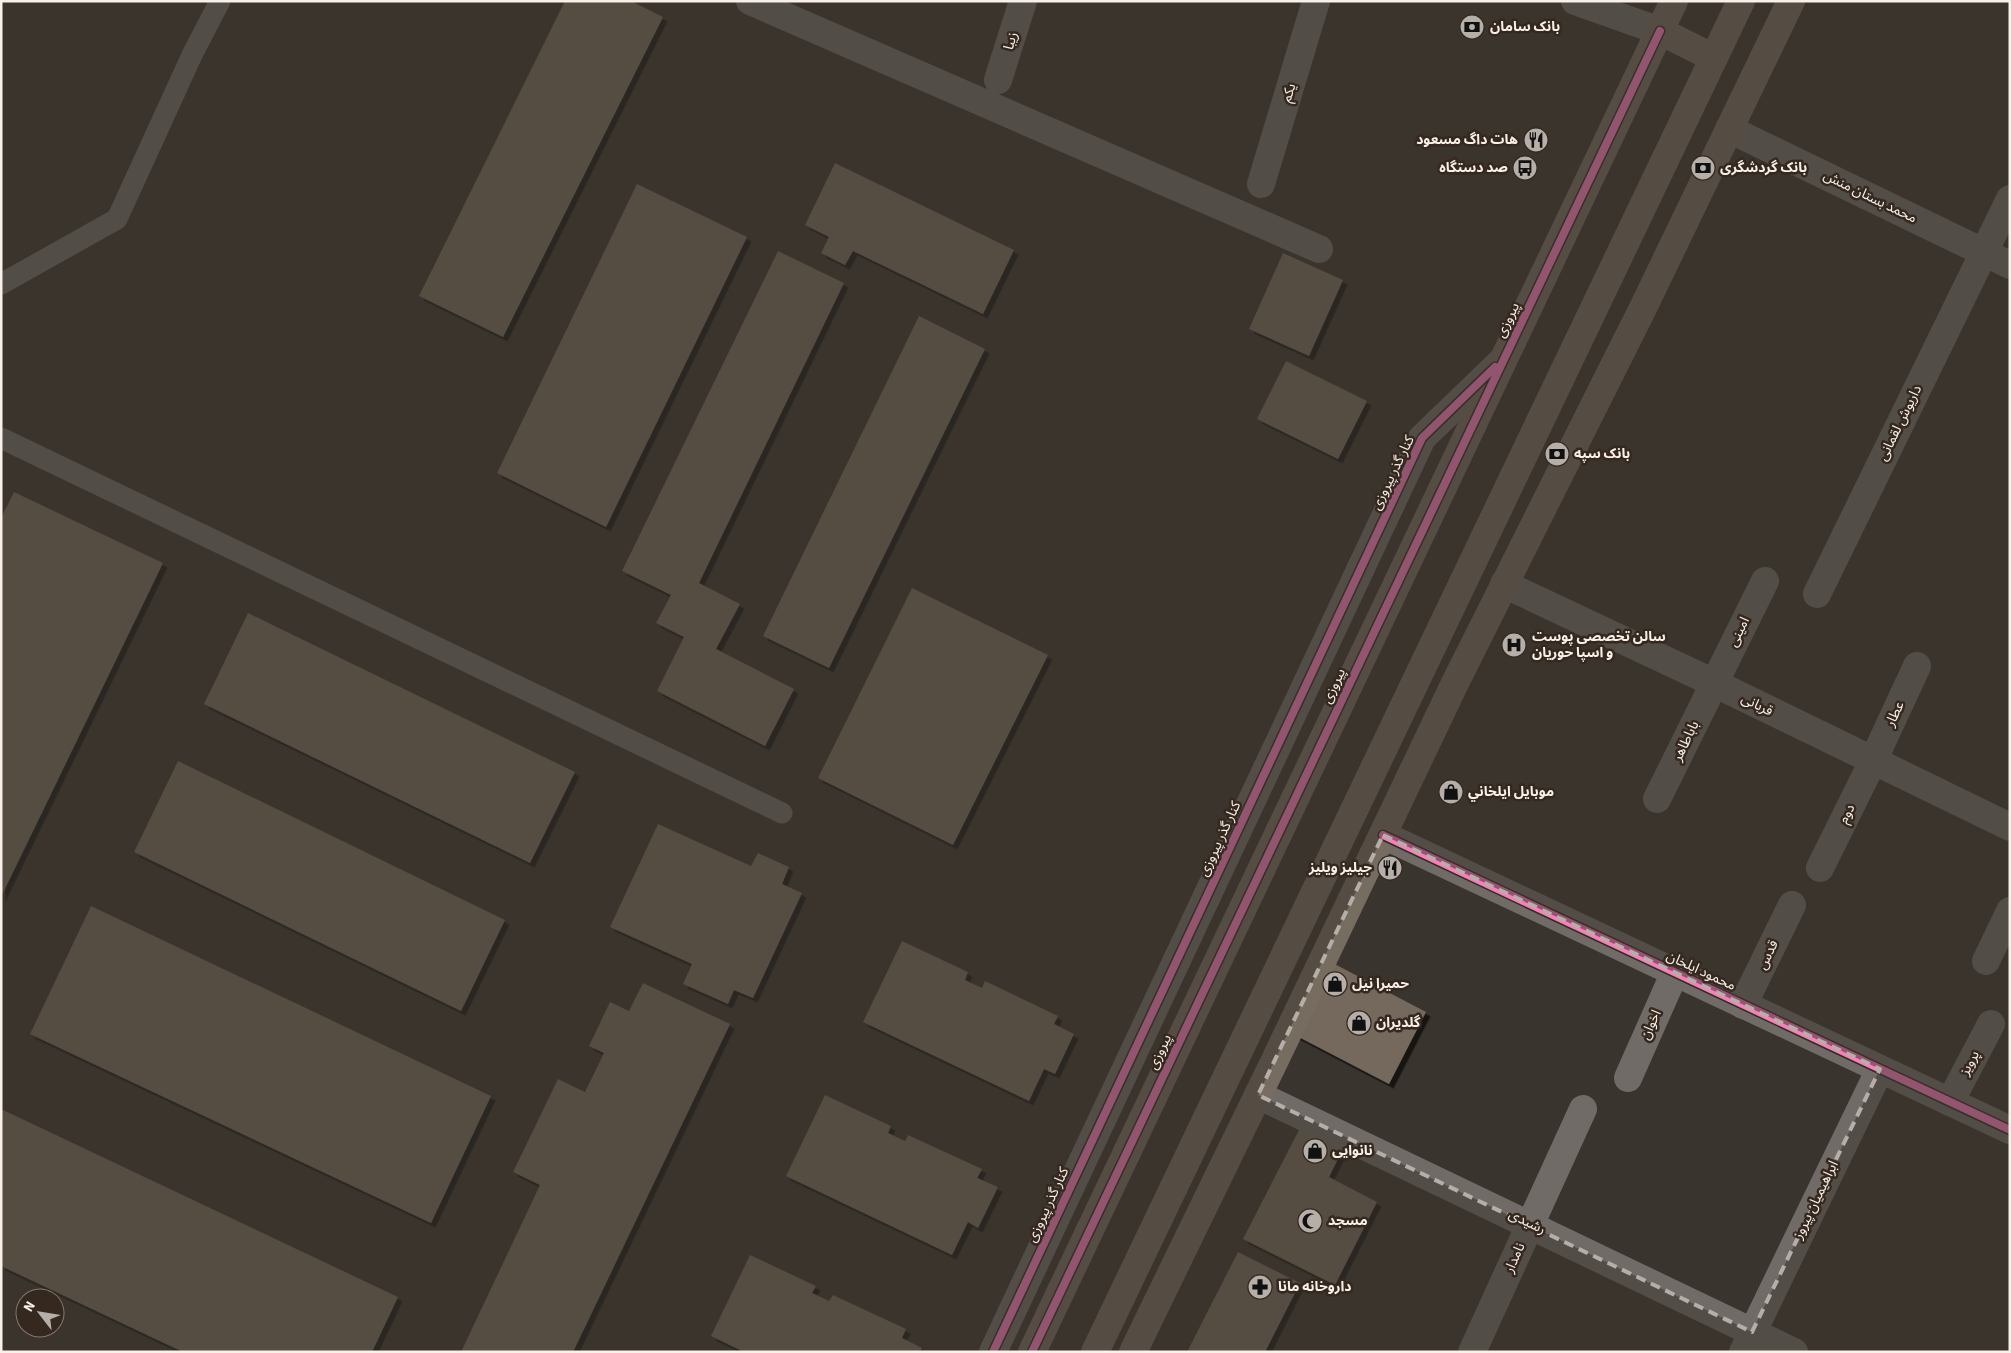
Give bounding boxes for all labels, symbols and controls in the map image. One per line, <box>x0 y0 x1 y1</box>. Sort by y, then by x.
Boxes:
bank icon: بانک سامان <box>1459 14 1485 40</box>
place label: بانک سامان <box>1490 17 1560 37</box>
street label: زیبا <box>999 30 1023 52</box>
street label: یکم <box>1277 81 1301 105</box>
restaurant icon: هات داگ مسعود <box>1523 127 1549 153</box>
place label: هات داگ مسعود <box>1416 130 1518 150</box>
bus stop icon: صد دستگاه <box>1512 155 1538 181</box>
bank icon: بانک گردشگری <box>1690 155 1716 181</box>
place label: صد دستگاه <box>1439 158 1508 178</box>
place label: بانک گردشگری <box>1720 158 1807 178</box>
street label: محمد بستان منش <box>1820 166 1920 228</box>
street label: پیروزی <box>1491 299 1525 341</box>
street label: داریوش لقمانی <box>1873 381 1927 464</box>
street label: کنار گذر پیروزی <box>1366 432 1420 514</box>
bank icon: بانک سپه <box>1544 441 1570 467</box>
place label: بانک سپه <box>1574 444 1630 464</box>
street label: امینی <box>1723 614 1755 650</box>
place label: سالن تخصصی پوست و اسپا حوریان <box>1532 627 1666 663</box>
hospital icon: سالن تخصصی پوست و اسپا حوریان <box>1501 632 1527 658</box>
street label: پیروزی <box>1317 665 1351 707</box>
street label: قربانی <box>1738 689 1776 721</box>
street label: عطار <box>1880 698 1910 731</box>
street label: باباطاهر <box>1667 717 1704 766</box>
shop icon: موبايل ايلخاني <box>1438 779 1464 805</box>
place label: موبايل ايلخاني <box>1468 782 1554 802</box>
street label: کنار گذر پیروزی <box>1194 798 1246 880</box>
street label: دوم <box>1834 800 1860 827</box>
restaurant icon: جیلیز ویلیز <box>1377 855 1403 881</box>
place label: جیلیز ویلیز <box>1308 858 1372 878</box>
street label: قدس <box>1752 937 1784 973</box>
street label: محمود ایلخان <box>1663 946 1739 996</box>
shop icon: حمیرا نیل <box>1322 971 1348 997</box>
place label: حمیرا نیل <box>1352 974 1409 994</box>
street label: اخوان <box>1636 1007 1666 1043</box>
shop icon: گلدیران <box>1346 1010 1372 1036</box>
place label: گلدیران <box>1376 1013 1421 1033</box>
street label: پیروزی <box>1143 1031 1177 1073</box>
street label: پرویز <box>1955 1047 1985 1080</box>
shop icon: نانوایی <box>1302 1138 1328 1164</box>
place label: نانوایی <box>1332 1141 1373 1161</box>
street label: ابراهیمیان پیروز <box>1788 1157 1844 1243</box>
street label: کنار گذر پیروزی <box>1022 1164 1074 1246</box>
street label: رشیدی <box>1505 1204 1549 1240</box>
mosque icon: مسجد <box>1297 1208 1323 1234</box>
place label: مسجد <box>1328 1211 1368 1231</box>
street label: نامدار <box>1499 1240 1531 1277</box>
pharmacy icon: داروخانه مانا <box>1247 1274 1273 1300</box>
place label: داروخانه مانا <box>1278 1277 1352 1297</box>
north arrow <box>15 1288 65 1338</box>
text: N <box>19 1298 41 1316</box>

